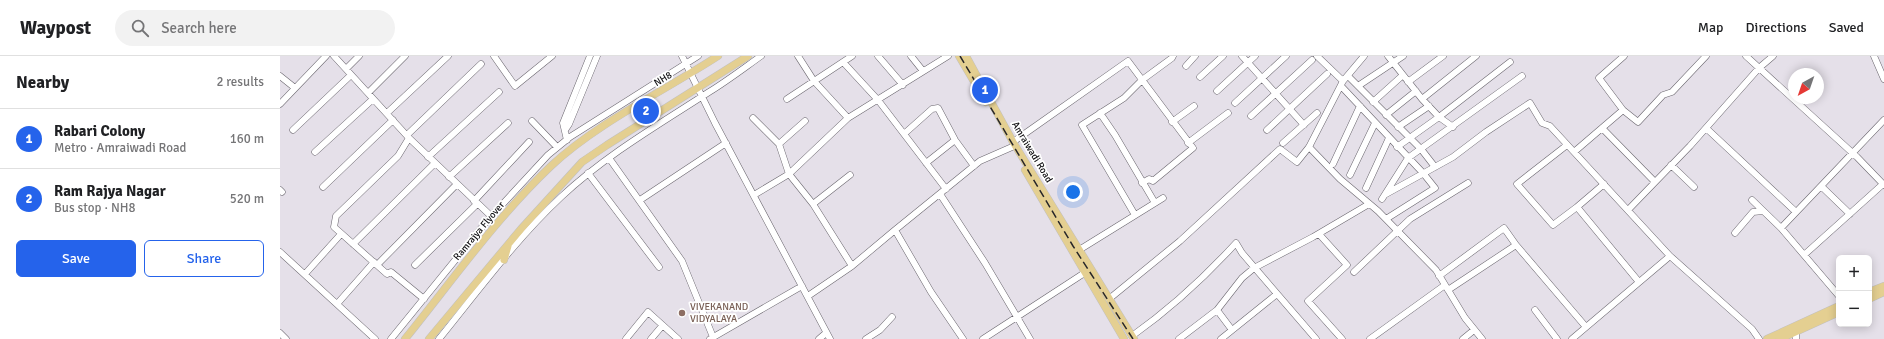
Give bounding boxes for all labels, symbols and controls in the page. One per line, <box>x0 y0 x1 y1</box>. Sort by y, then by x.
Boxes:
search box <box>115 10 395 46</box>
text: Waypost <box>20 16 91 40</box>
icon: search <box>129 17 151 39</box>
text: Search here <box>161 19 237 37</box>
text: Map <box>1698 19 1724 36</box>
text: Directions <box>1746 19 1807 36</box>
text: Saved <box>1829 19 1864 36</box>
north arrow <box>1788 68 1824 104</box>
street label: NH8 <box>652 69 674 89</box>
text: Nearby <box>16 72 69 93</box>
text: 2 results <box>216 74 264 90</box>
pin: 1 <box>972 75 998 105</box>
pin: 2 <box>633 96 659 126</box>
street label: Amraiwadi Road <box>1009 119 1055 185</box>
text: Rabari Colony <box>54 122 145 140</box>
text: 1 <box>25 131 33 147</box>
text: 160 m <box>230 131 264 147</box>
text: Metro · Amraiwadi Road <box>54 140 186 156</box>
text: Ram Rajya Nagar <box>54 182 166 200</box>
your location <box>1063 182 1083 202</box>
text: 2 <box>25 191 33 207</box>
text: 520 m <box>230 191 264 207</box>
street label: Ramrajya Flyover <box>451 199 507 263</box>
text: Bus stop · NH8 <box>54 200 136 216</box>
button: Save <box>16 240 136 277</box>
button: Share <box>144 240 264 277</box>
map controls <box>1836 255 1872 327</box>
button: + <box>1836 255 1872 291</box>
button: − <box>1836 291 1872 327</box>
place label: VIVEKANAND VIDYALAYA <box>690 301 748 325</box>
marker: VIVEKANAND VIDYALAYA <box>677 308 687 318</box>

